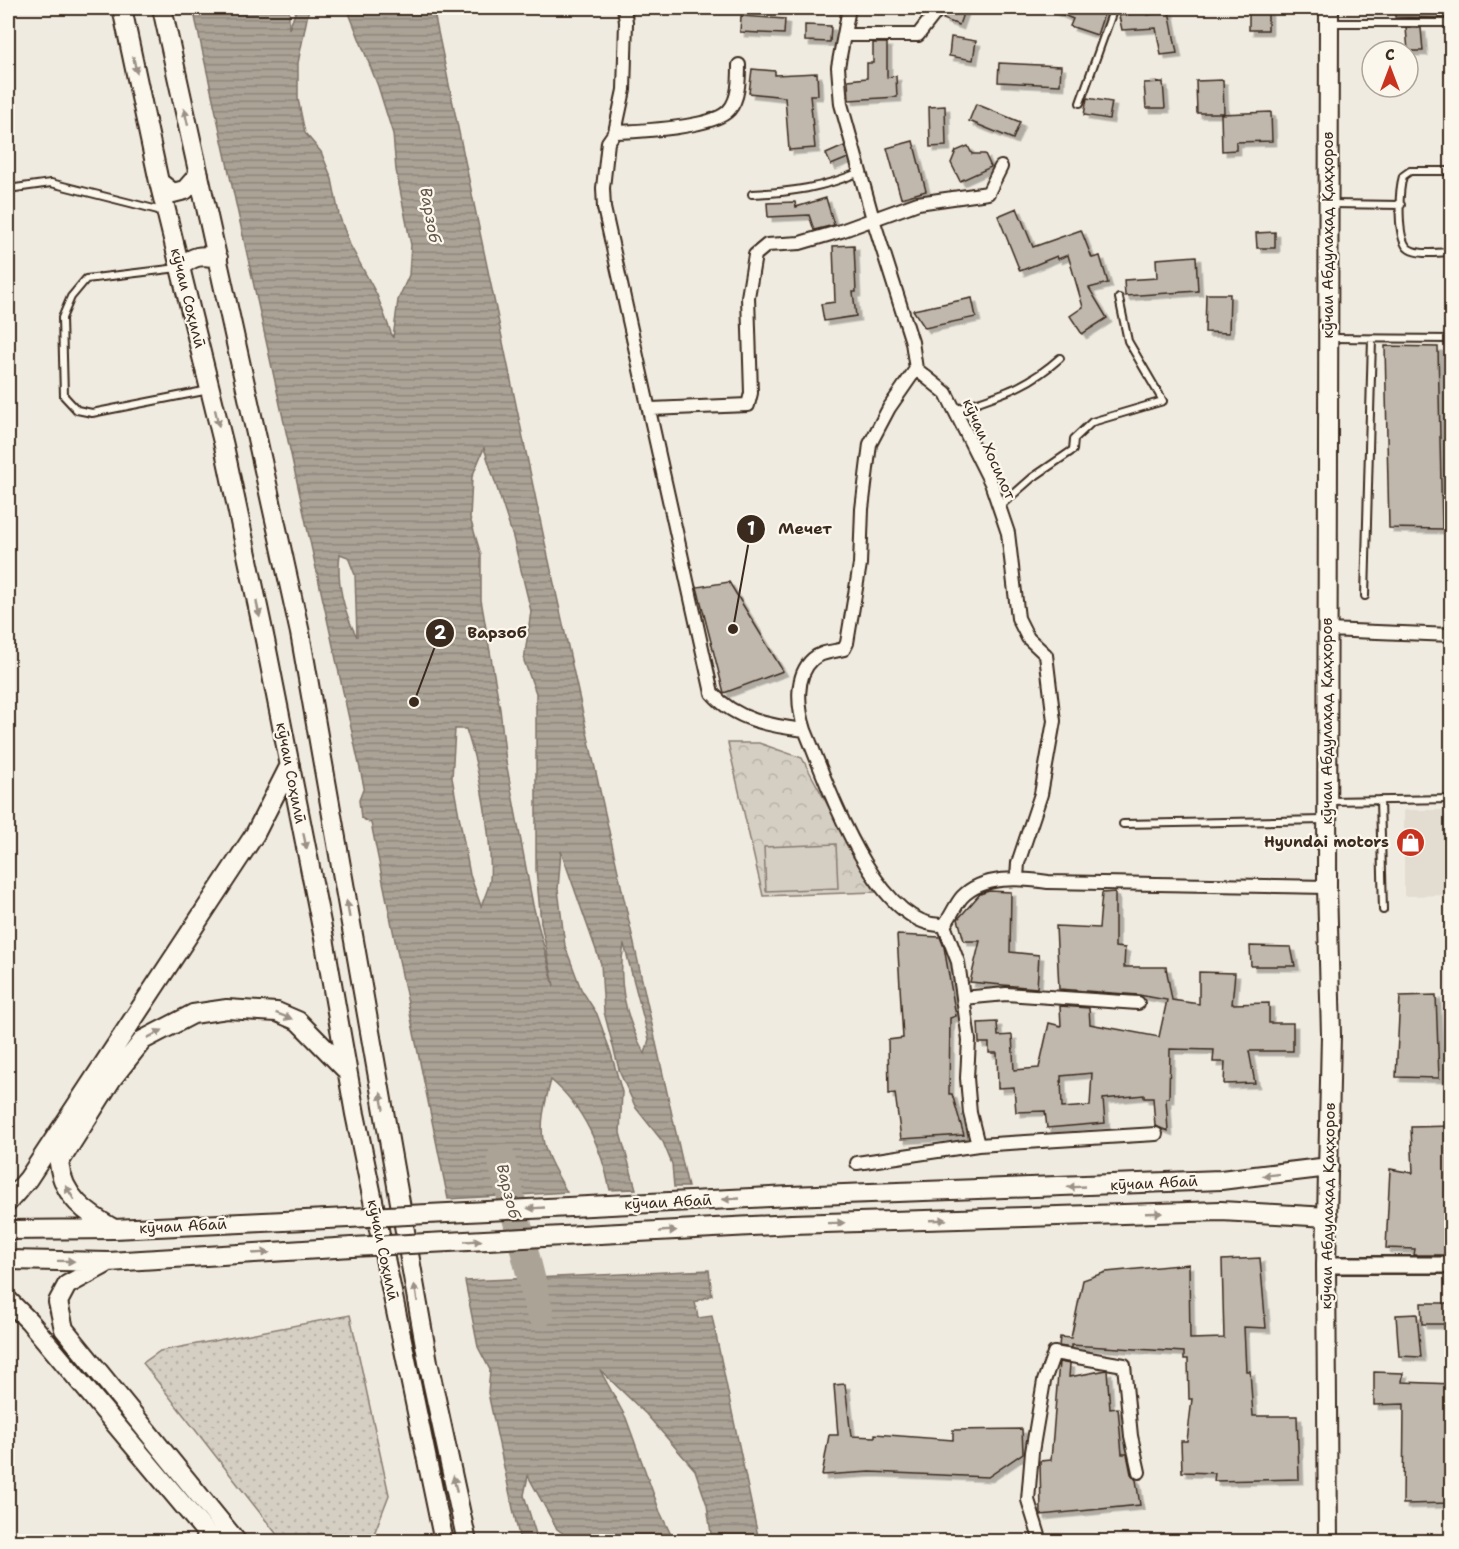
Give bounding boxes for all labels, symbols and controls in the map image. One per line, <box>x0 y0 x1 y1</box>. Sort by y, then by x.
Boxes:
north arrow <box>1360 39 1420 99</box>
text: С <box>1385 44 1395 65</box>
one-way arrow <box>130 55 140 74</box>
one-way arrow <box>181 107 190 126</box>
street label: кӯчаи Абдулаҳад Қаҳҳоров <box>1318 131 1338 338</box>
water label: Варзоб <box>415 186 446 246</box>
street label: кӯчаи Соҳилӣ <box>166 246 210 350</box>
street label: кӯчаи Хосилот <box>958 395 1020 503</box>
one-way arrow <box>212 409 222 427</box>
callout: Мечет <box>736 512 844 546</box>
text: 1 <box>747 517 755 541</box>
text: Мечет <box>778 518 832 539</box>
one-way arrow <box>254 600 263 619</box>
callout: Варзоб <box>425 616 538 650</box>
street label: кӯчаи Абдулаҳад Қаҳҳоров <box>1317 617 1337 824</box>
text: 2 <box>434 621 447 645</box>
text: Варзоб <box>467 622 527 643</box>
street label: кӯчаи Соҳилӣ <box>271 721 311 826</box>
shop icon: Hyundai motors <box>1394 826 1426 858</box>
one-way arrow <box>301 832 310 851</box>
place label: Hyundai motors <box>1264 832 1389 852</box>
one-way arrow <box>343 900 352 919</box>
one-way arrow <box>275 1012 293 1021</box>
one-way arrow <box>146 1029 164 1039</box>
one-way arrow <box>377 1092 386 1111</box>
street label: кӯчаи Абдулаҳад Қаҳҳоров <box>1316 1102 1340 1310</box>
water label: Варзоб <box>492 1161 526 1222</box>
one-way arrow <box>1261 1170 1280 1180</box>
street label: кӯчаи Абаӣ <box>1110 1171 1199 1195</box>
one-way arrow <box>1066 1182 1085 1191</box>
one-way arrow <box>64 1184 75 1201</box>
street label: кӯчаи Абаӣ <box>624 1190 713 1214</box>
one-way arrow <box>722 1194 741 1203</box>
street label: кӯчаи Соҳилӣ <box>363 1198 403 1302</box>
one-way arrow <box>527 1204 546 1213</box>
one-way arrow <box>1145 1208 1164 1217</box>
street label: кӯчаи Абаӣ <box>139 1214 228 1238</box>
one-way arrow <box>929 1215 948 1224</box>
one-way arrow <box>827 1218 846 1228</box>
one-way arrow <box>659 1226 678 1235</box>
one-way arrow <box>464 1236 483 1245</box>
one-way arrow <box>251 1248 270 1257</box>
one-way arrow <box>56 1256 75 1266</box>
one-way arrow <box>411 1284 420 1303</box>
one-way arrow <box>449 1475 459 1494</box>

